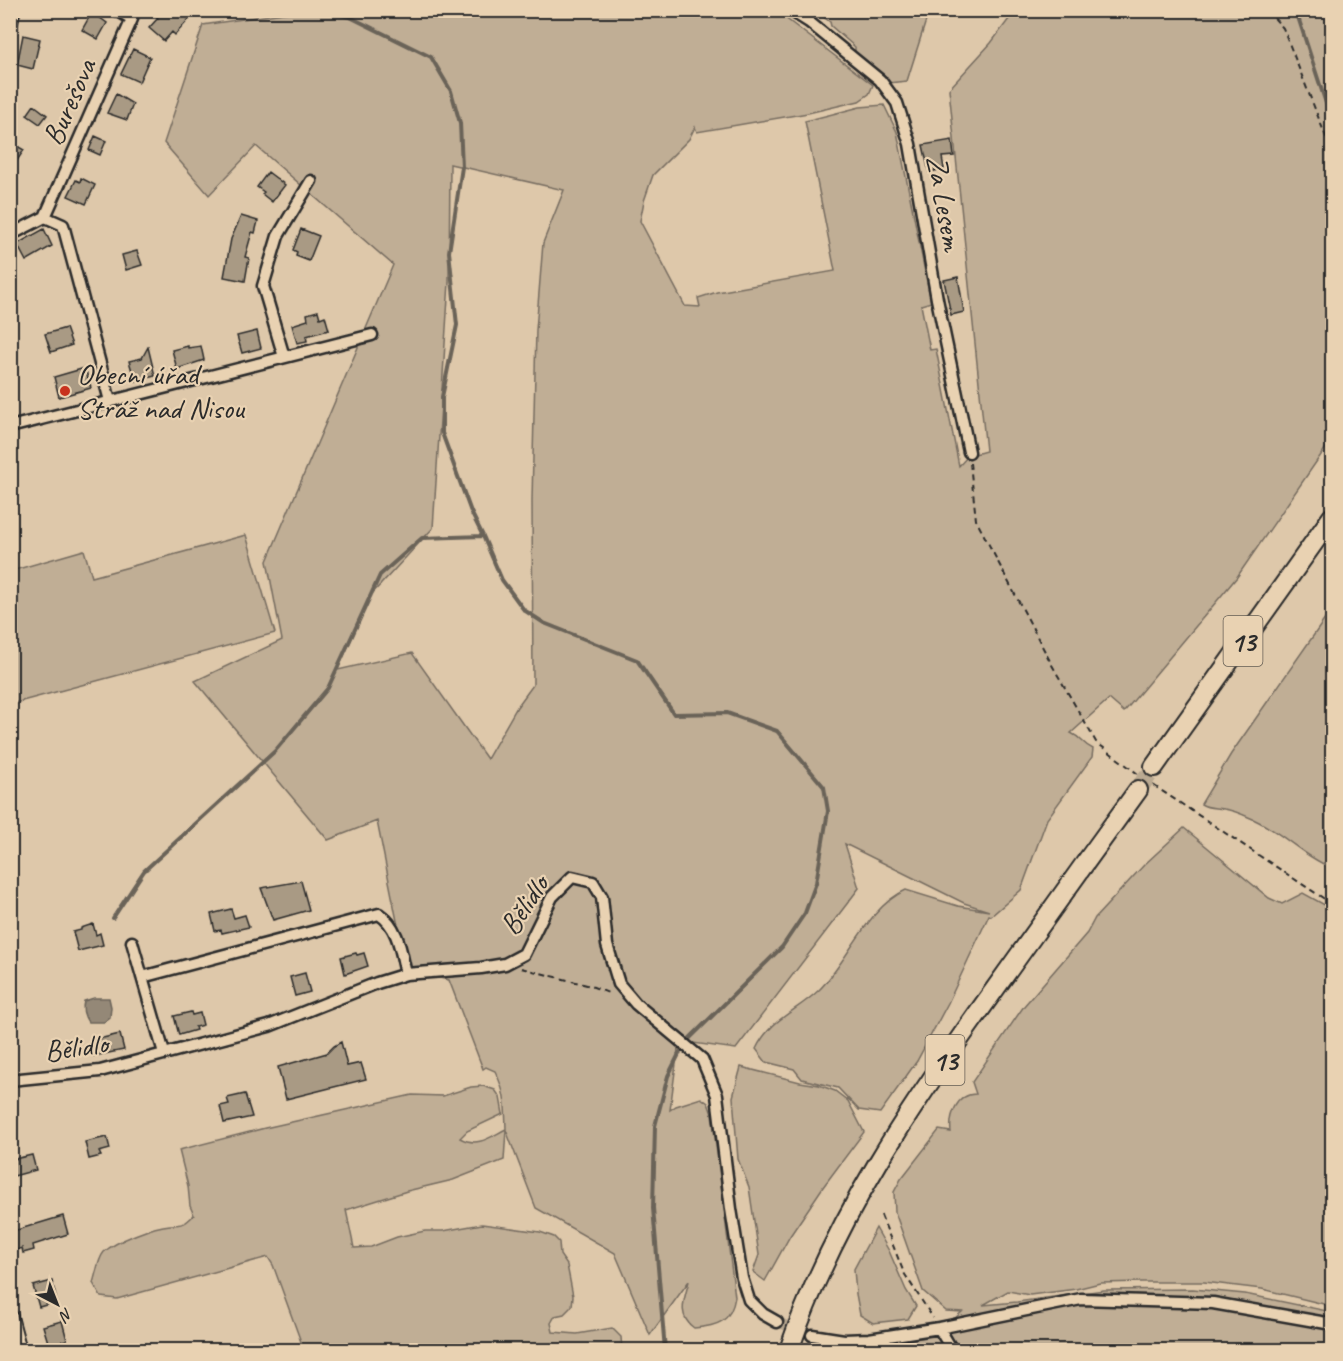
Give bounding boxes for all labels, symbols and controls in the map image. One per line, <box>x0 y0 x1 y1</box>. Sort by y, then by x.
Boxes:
street label: Burešova <box>33 51 105 151</box>
street label: Za Lesem <box>918 152 972 255</box>
place label: Obecní úřad Stráž nad Nisou <box>77 355 246 427</box>
marker: Obecní úřad Stráž nad Nisou <box>58 384 72 398</box>
road number: 13 <box>1224 616 1262 666</box>
street label: Bělidlo <box>491 865 559 942</box>
street label: Bělidlo <box>42 1023 113 1070</box>
road number: 13 <box>926 1035 964 1085</box>
north arrow <box>27 1274 87 1334</box>
text: N <box>54 1304 77 1327</box>

